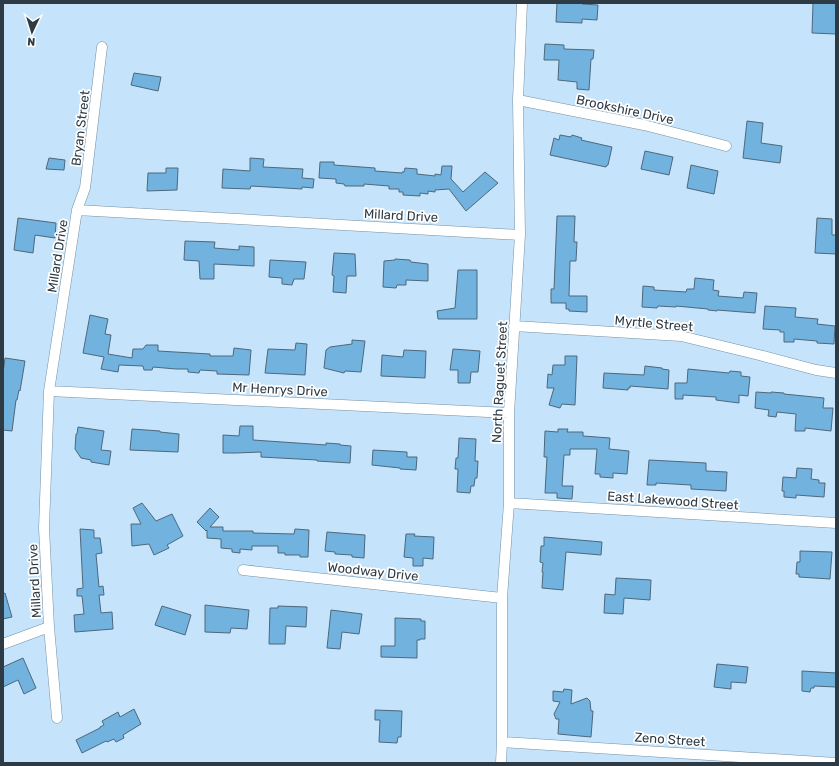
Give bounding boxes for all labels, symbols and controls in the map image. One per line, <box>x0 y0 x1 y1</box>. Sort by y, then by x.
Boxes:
north arrow <box>12 12 52 52</box>
text: N <box>27 35 36 48</box>
street label: Bryan Street <box>68 89 93 167</box>
street label: Brookshire Drive <box>575 92 675 127</box>
street label: Millard Drive <box>364 206 438 225</box>
street label: Millard Drive <box>44 218 71 294</box>
street label: Myrtle Street <box>614 313 694 334</box>
street label: North Raguet Street <box>489 321 511 443</box>
street label: Mr Henrys Drive <box>232 380 328 399</box>
street label: East Lakewood Street <box>607 488 739 513</box>
street label: Millard Drive <box>25 544 44 618</box>
street label: Woodway Drive <box>327 559 419 584</box>
street label: Zeno Street <box>634 730 706 749</box>

